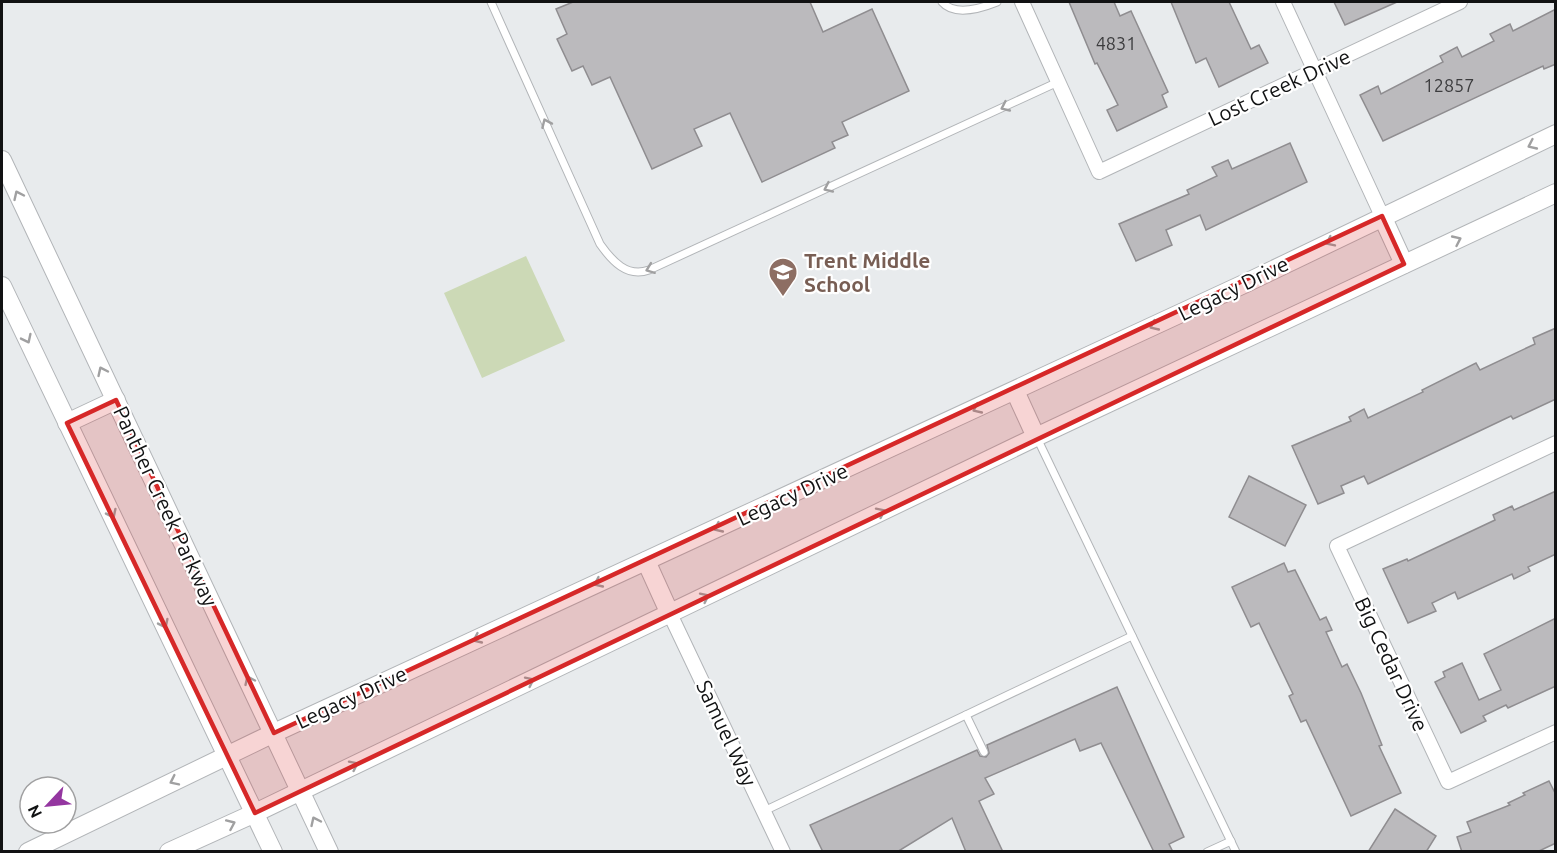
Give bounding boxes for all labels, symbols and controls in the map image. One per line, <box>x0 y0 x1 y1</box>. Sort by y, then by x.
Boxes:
house number: 4831 <box>1096 33 1136 53</box>
street label: Lost Creek Drive <box>1204 44 1354 130</box>
house number: 12857 <box>1424 75 1474 95</box>
one-way arrow <box>1000 99 1011 111</box>
one-way arrow <box>541 119 553 130</box>
one-way arrow <box>1527 138 1538 150</box>
one-way arrow <box>823 181 834 193</box>
one-way arrow <box>14 191 26 202</box>
one-way arrow <box>1325 234 1336 246</box>
one-way arrow <box>1450 235 1461 247</box>
place label: Trent Middle School <box>804 248 930 296</box>
street label: Legacy Drive <box>1174 251 1292 325</box>
school or university icon: Trent Middle School <box>767 256 799 298</box>
one-way arrow <box>645 261 656 274</box>
one-way arrow <box>1150 319 1161 331</box>
one-way arrow <box>19 332 31 343</box>
one-way arrow <box>98 367 110 378</box>
one-way arrow <box>973 401 984 413</box>
street label: Panther Creek Parkway <box>109 402 223 610</box>
street label: Legacy Drive <box>733 458 851 530</box>
one-way arrow <box>874 507 885 519</box>
one-way arrow <box>104 508 116 519</box>
one-way arrow <box>714 520 725 532</box>
one-way arrow <box>593 576 604 588</box>
one-way arrow <box>699 592 710 604</box>
street label: Big Cedar Drive <box>1350 593 1434 735</box>
one-way arrow <box>157 617 169 628</box>
one-way arrow <box>472 632 483 644</box>
street label: Legacy Drive <box>292 661 410 733</box>
one-way arrow <box>245 676 256 687</box>
street label: Samuel Way <box>692 676 762 790</box>
one-way arrow <box>523 677 534 688</box>
one-way arrow <box>347 761 358 773</box>
one-way arrow <box>170 773 181 785</box>
north arrow <box>18 775 78 835</box>
text: N <box>24 802 45 821</box>
one-way arrow <box>311 816 323 827</box>
one-way arrow <box>225 819 236 831</box>

